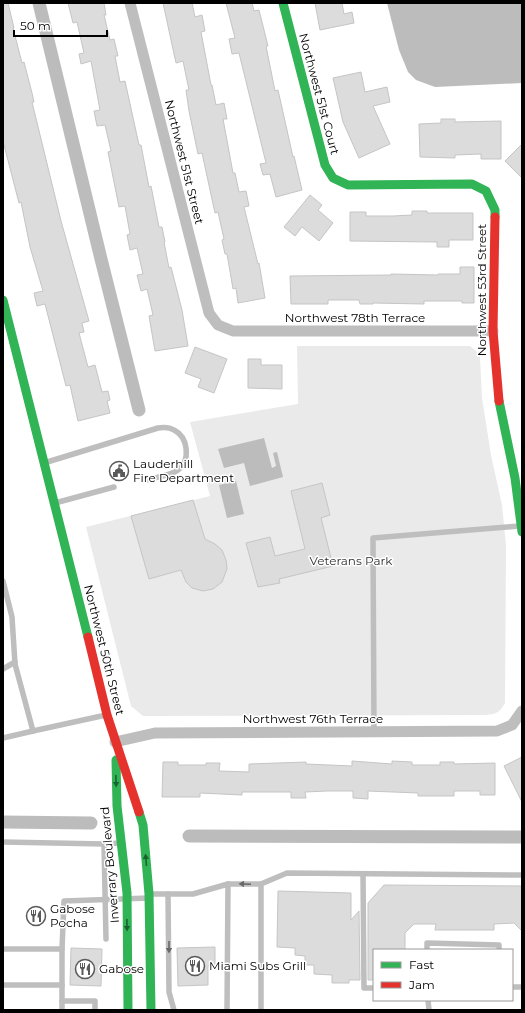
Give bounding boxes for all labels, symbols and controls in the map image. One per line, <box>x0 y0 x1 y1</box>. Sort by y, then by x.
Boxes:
scale bar <box>14 12 107 38</box>
text: 50 m <box>20 18 51 33</box>
street label: Northwest 51st Court <box>296 31 343 156</box>
street label: Northwest 51st Street <box>162 98 207 226</box>
street label: Northwest 53rd Street <box>474 224 489 356</box>
street label: Northwest 78th Terrace <box>285 310 425 325</box>
place label: Lauderhill Fire Department <box>133 456 234 485</box>
public building icon: Lauderhill Fire Department <box>108 460 130 482</box>
park label: Veterans Park <box>310 553 393 568</box>
street label: Northwest 50th Street <box>81 583 128 717</box>
street label: Northwest 76th Terrace <box>243 711 383 726</box>
one-way arrow <box>113 775 120 787</box>
street label: Inverrary Boulevard <box>97 806 122 924</box>
one-way arrow <box>142 854 149 866</box>
one-way arrow <box>238 881 251 887</box>
place label: Gabose Pocha <box>50 901 95 930</box>
restaurant icon: Gabose Pocha <box>25 905 47 927</box>
one-way arrow <box>124 919 130 932</box>
one-way arrow <box>166 941 172 954</box>
legend <box>373 949 513 1001</box>
restaurant icon: Miami Subs Grill <box>184 955 206 977</box>
text: Fast <box>409 957 434 972</box>
restaurant icon: Gabose <box>74 958 96 980</box>
place label: Miami Subs Grill <box>209 958 306 973</box>
place label: Gabose <box>99 961 144 976</box>
text: Jam <box>408 977 435 992</box>

